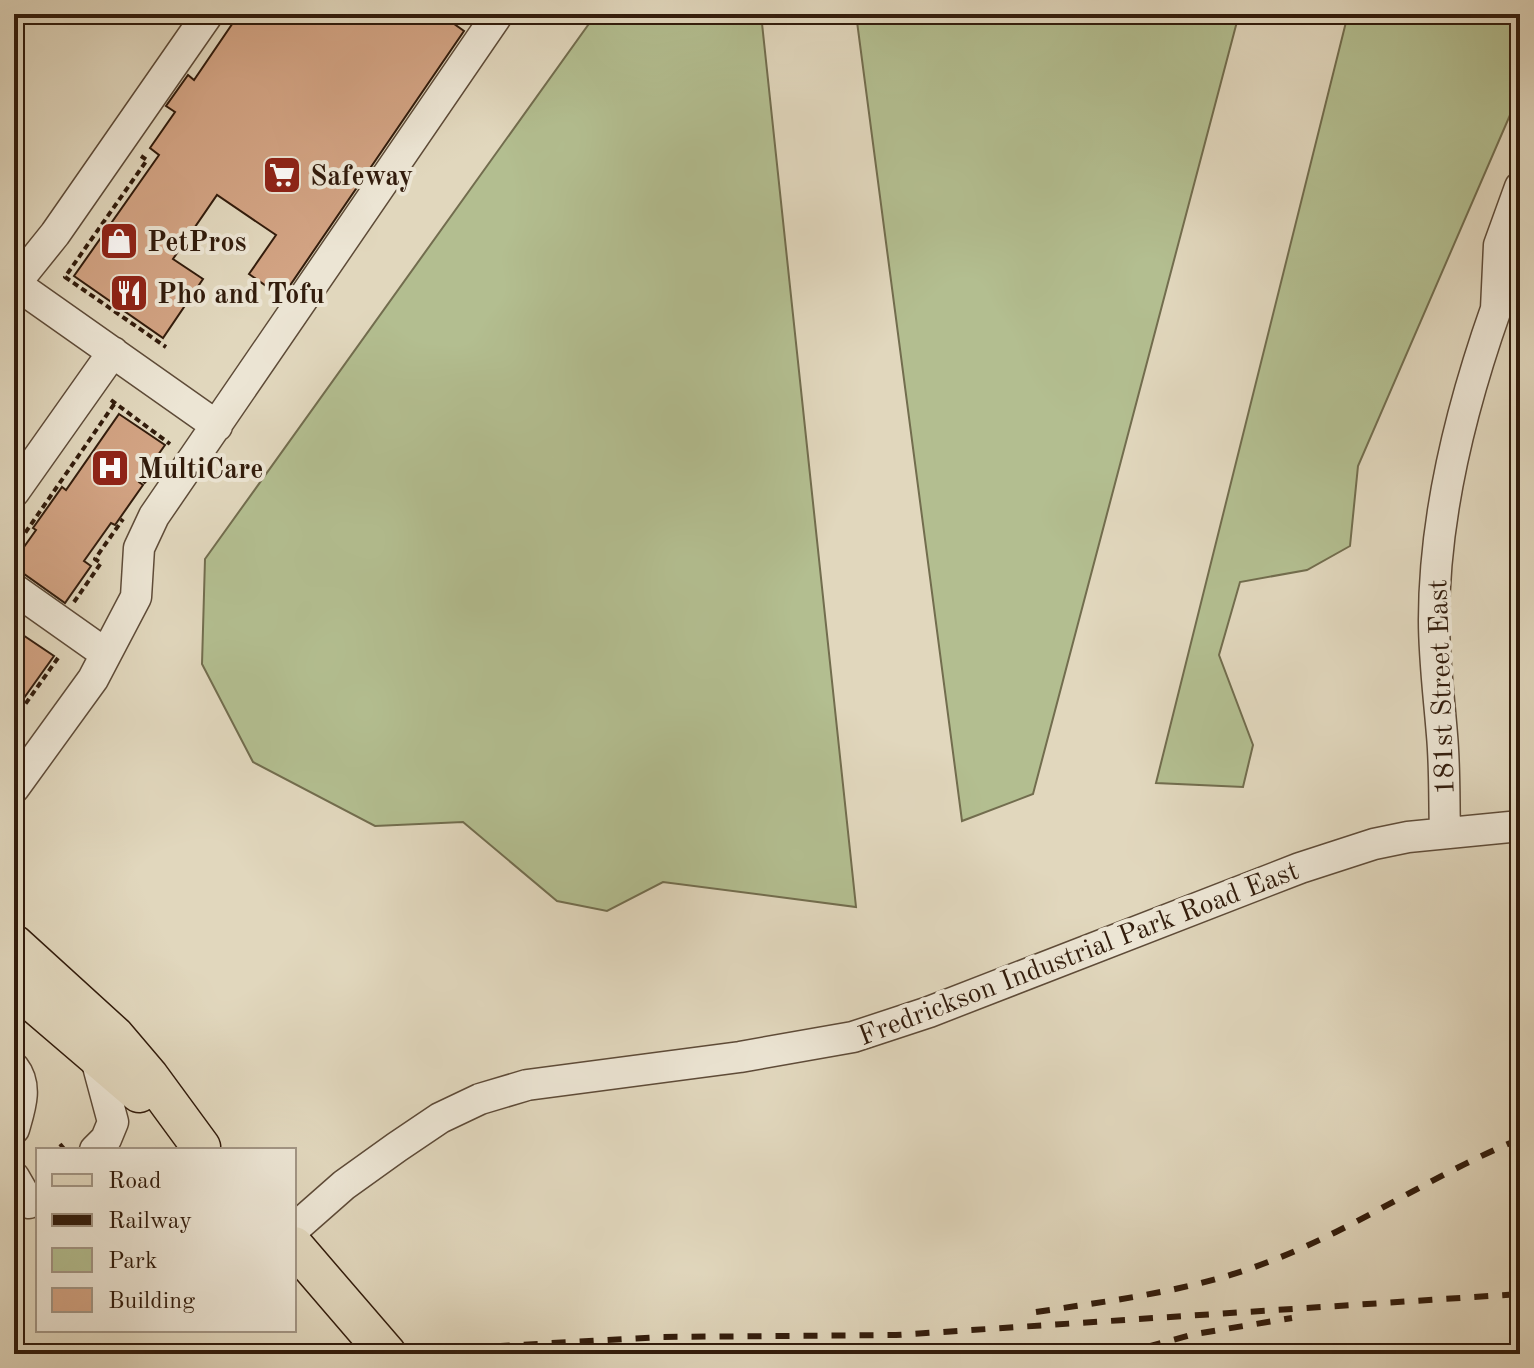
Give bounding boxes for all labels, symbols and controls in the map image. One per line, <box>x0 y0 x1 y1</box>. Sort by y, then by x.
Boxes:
supermarket icon: Safeway <box>261 154 303 196</box>
place label: Safeway <box>310 164 413 192</box>
shop icon: PetPros <box>98 220 140 262</box>
place label: PetPros <box>147 230 247 258</box>
restaurant icon: Pho and Tofu <box>108 272 150 314</box>
place label: Pho and Tofu <box>157 282 325 310</box>
hospital icon: MultiCare <box>89 447 131 489</box>
place label: MultiCare <box>138 457 264 485</box>
street label: 181st Street East <box>1425 579 1461 795</box>
street label: Fredrickson Industrial Park Road East <box>855 858 1303 1052</box>
legend <box>36 1148 296 1332</box>
text: Road <box>108 1170 161 1194</box>
text: Railway <box>108 1210 192 1234</box>
text: Park <box>108 1250 157 1274</box>
text: Building <box>108 1290 195 1314</box>

